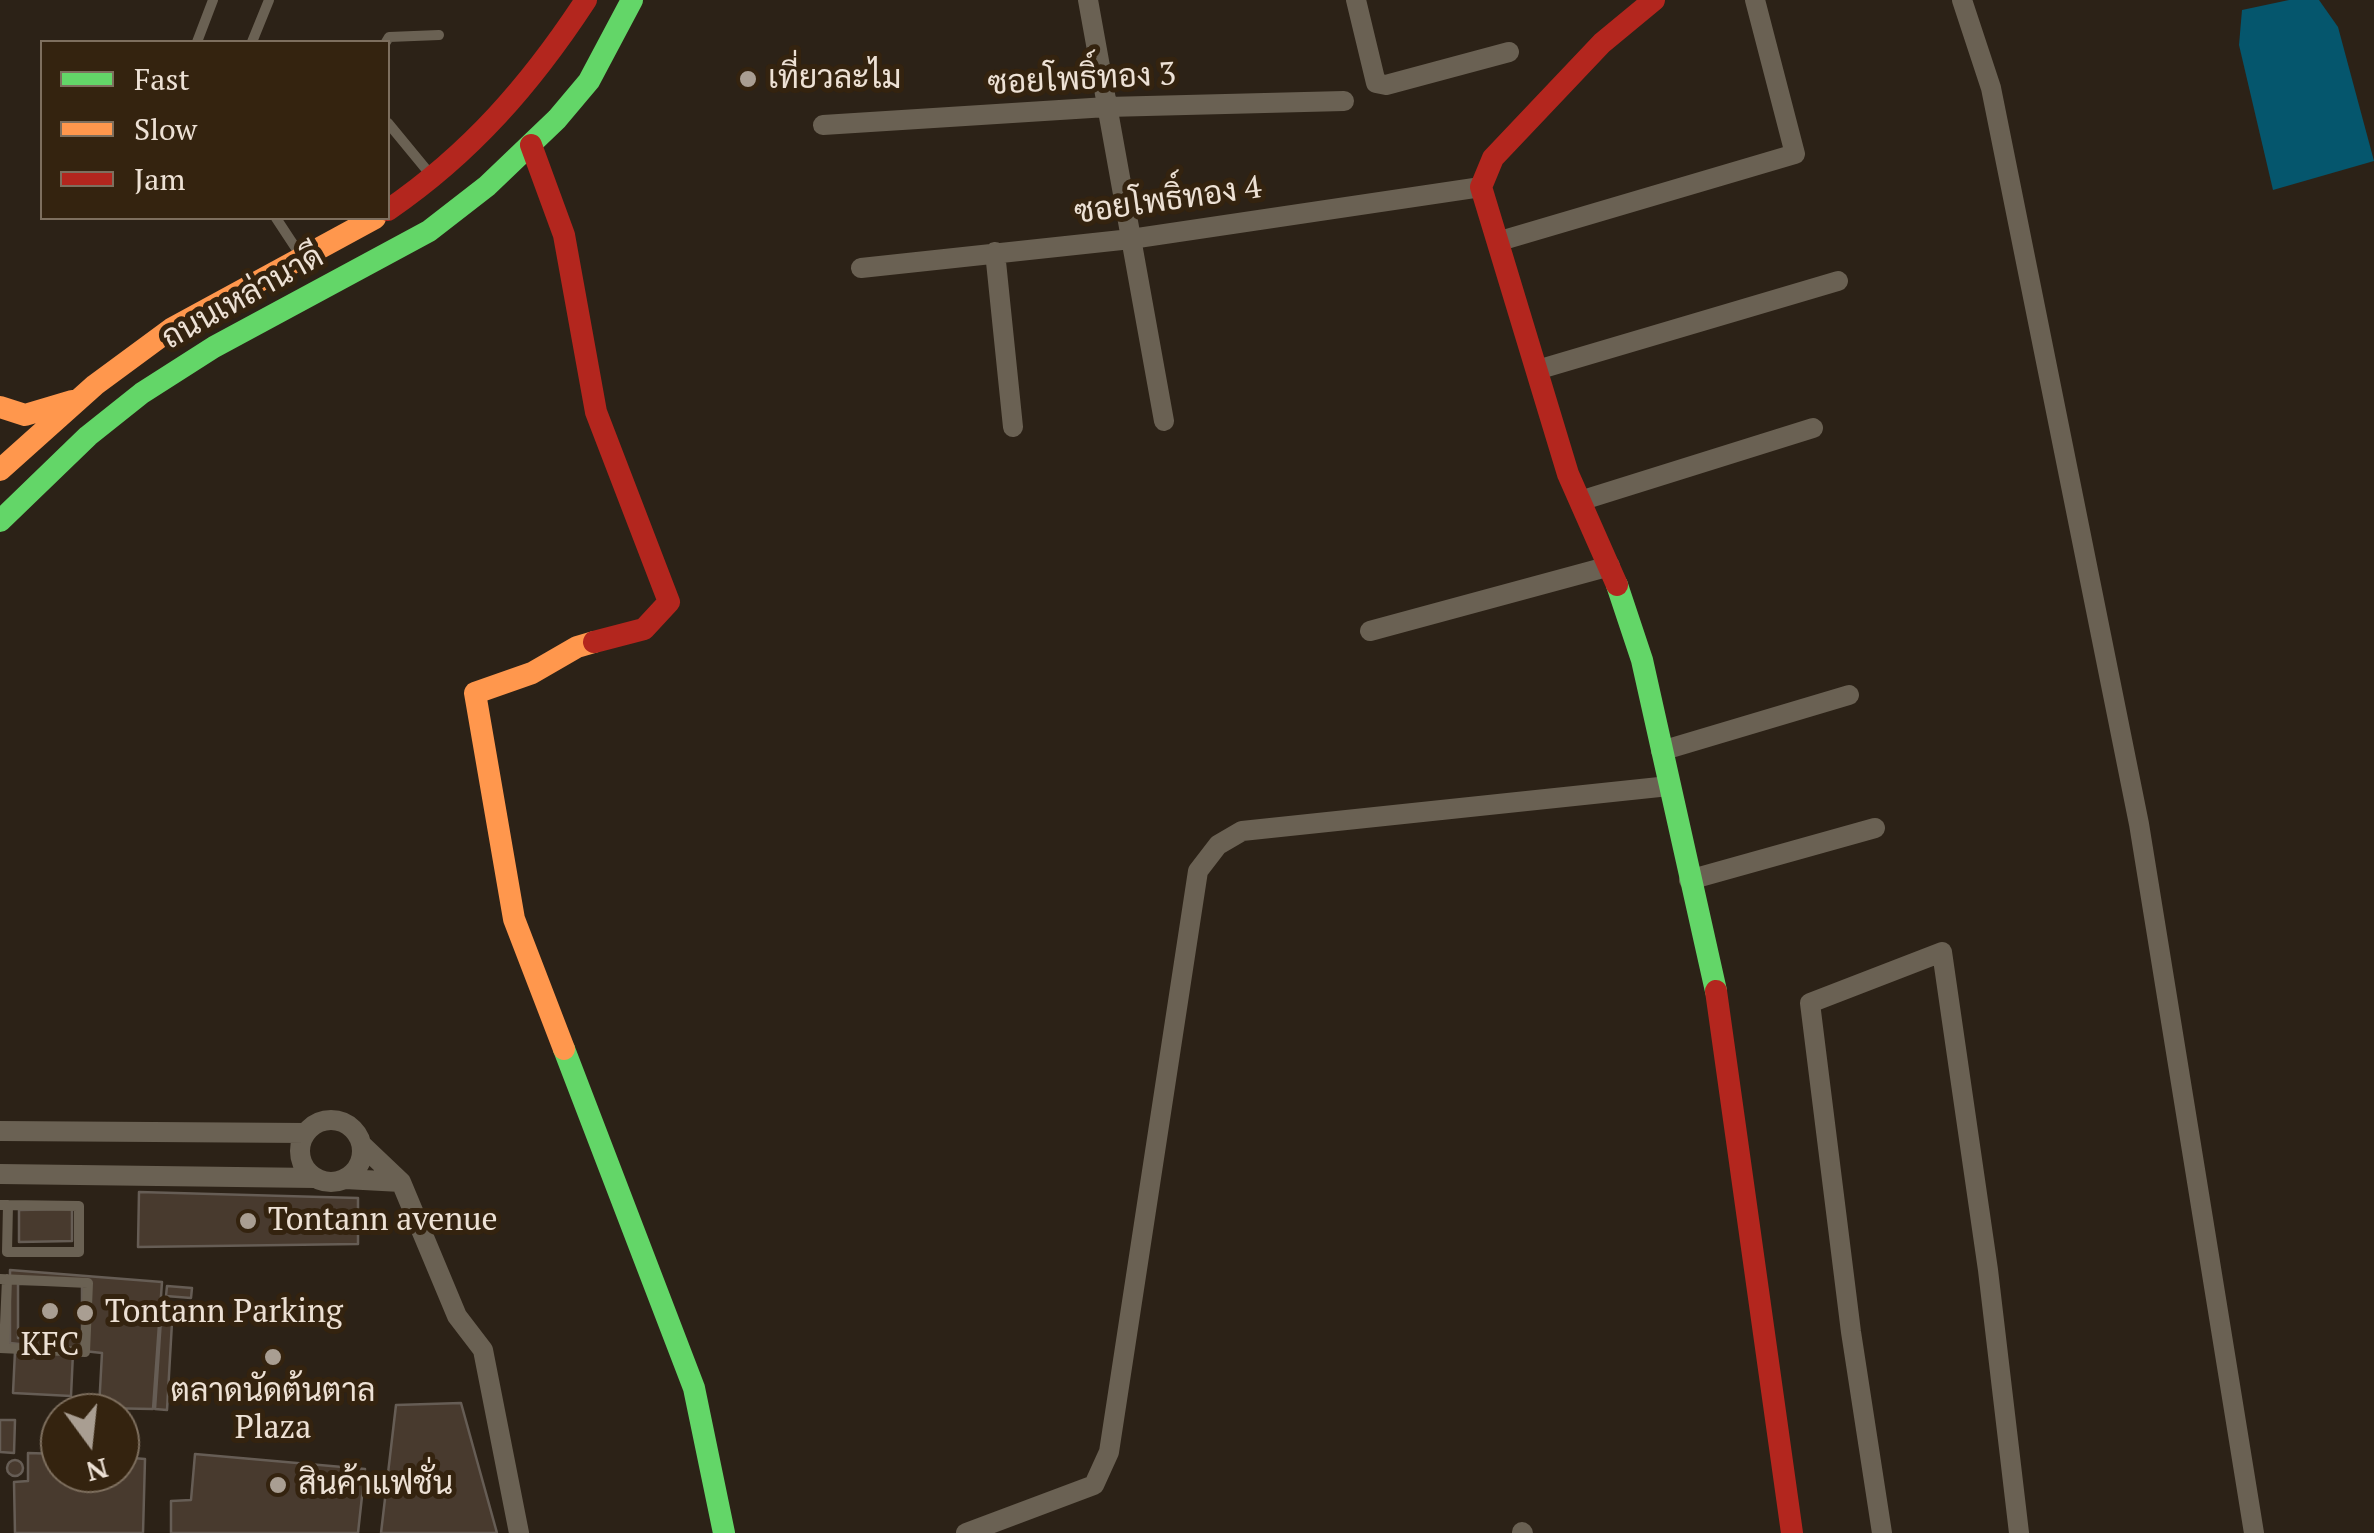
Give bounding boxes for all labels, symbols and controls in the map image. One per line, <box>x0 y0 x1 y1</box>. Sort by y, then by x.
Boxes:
legend <box>40 40 390 220</box>
street label: ซอยโพธิ์ทอง 3 <box>987 56 1177 104</box>
text: Fast <box>134 59 190 99</box>
place label: เที่ยวละไม <box>768 60 901 98</box>
marker: เที่ยวละไม <box>737 68 759 90</box>
text: Slow <box>134 109 197 149</box>
text: Jam <box>134 159 185 199</box>
street label: ซอยโพธิ์ทอง 4 <box>1072 169 1264 233</box>
street label: ถนนเหล่านาดี <box>156 238 330 358</box>
place label: Tontann avenue <box>268 1202 498 1240</box>
marker: Tontann avenue <box>237 1210 259 1232</box>
place label: Tontann Parking <box>105 1294 343 1332</box>
marker: KFC <box>39 1300 61 1322</box>
marker: Tontann Parking <box>74 1302 96 1324</box>
place label: KFC <box>21 1327 79 1365</box>
marker: ตลาดนัดต้นตาล Plaza <box>262 1346 284 1368</box>
place label: ตลาดนัดต้นตาล Plaza <box>170 1373 376 1448</box>
north arrow <box>40 1393 140 1493</box>
text: N <box>82 1450 112 1491</box>
place label: สินค้าแฟชั่น <box>298 1466 453 1504</box>
marker: สินค้าแฟชั่น <box>267 1474 289 1496</box>

